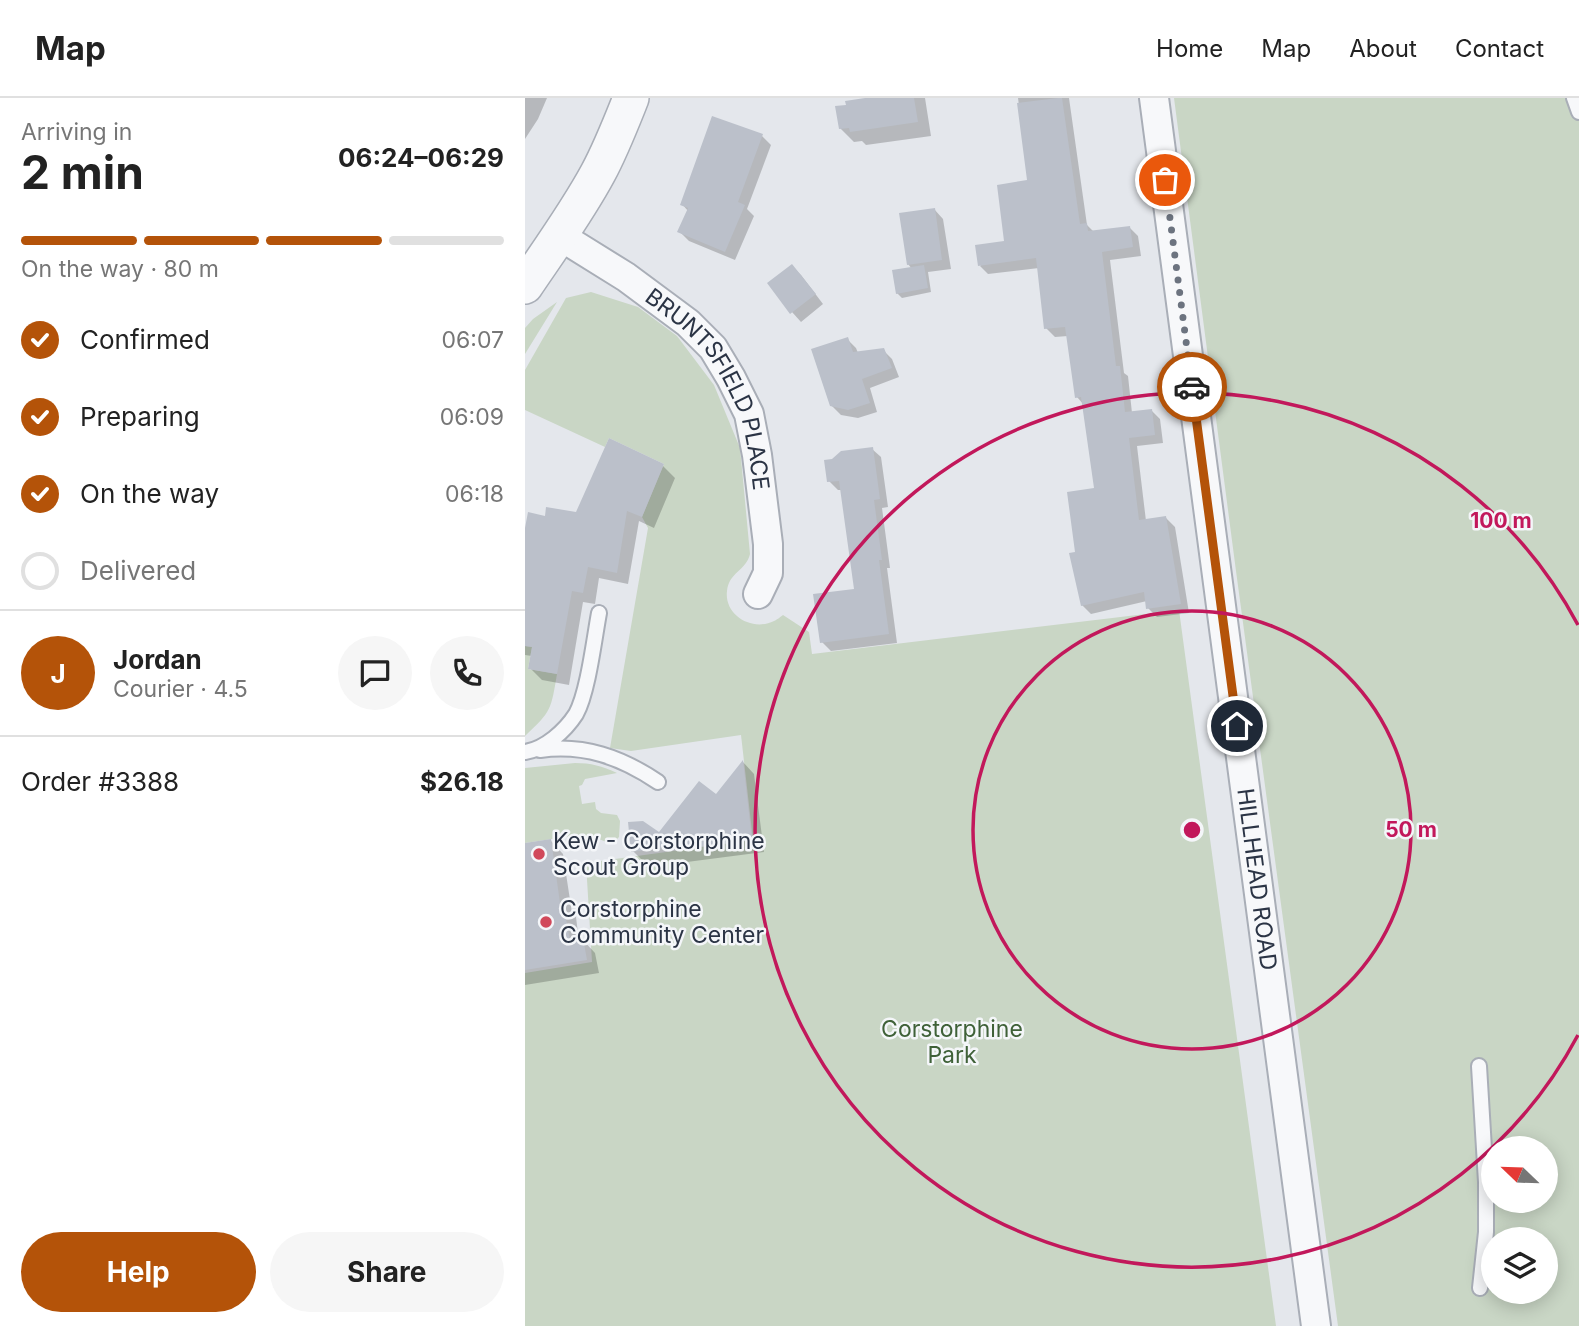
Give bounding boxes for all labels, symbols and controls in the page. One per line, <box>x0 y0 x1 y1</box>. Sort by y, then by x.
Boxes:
text: Map <box>35 28 106 68</box>
text: Home <box>1156 34 1223 63</box>
text: Map <box>1261 34 1311 63</box>
text: About <box>1349 34 1417 63</box>
text: Contact <box>1455 34 1544 63</box>
text: Arriving in <box>21 118 132 146</box>
text: 06:24–06:29 <box>338 142 504 173</box>
text: 2 min <box>21 144 144 200</box>
pin <box>1135 150 1195 210</box>
icon: bag <box>1146 161 1184 199</box>
text: On the way · 80 m <box>21 255 219 283</box>
street label: BRUNTSFIELD PLACE <box>640 282 775 492</box>
icon: check <box>21 321 59 359</box>
text: Confirmed <box>80 324 210 355</box>
text: 06:07 <box>442 326 504 354</box>
courier <box>1157 352 1227 422</box>
icon: car <box>1173 368 1211 406</box>
icon: check <box>21 398 59 436</box>
text: Preparing <box>80 401 200 432</box>
text: 06:09 <box>440 403 504 431</box>
icon: check <box>21 475 59 513</box>
text: On the way <box>80 478 219 509</box>
text: 06:18 <box>445 480 504 508</box>
text: 100 m <box>1470 508 1532 533</box>
text: Delivered <box>80 555 196 586</box>
button: chat <box>338 636 412 710</box>
button: phone <box>430 636 504 710</box>
text: Jordan <box>113 644 202 675</box>
text: J <box>50 658 66 689</box>
text: Courier · 4.5 <box>113 675 248 703</box>
pin <box>1207 696 1267 756</box>
icon: home <box>1218 707 1256 745</box>
text: Order #3388 <box>21 766 179 797</box>
text: $26.18 <box>420 766 504 797</box>
street label: HILLHEAD ROAD <box>1231 787 1283 972</box>
text: 50 m <box>1385 817 1437 842</box>
centre of rings <box>1180 818 1204 842</box>
place label: Kew - Corstorphine Scout Group <box>553 827 765 881</box>
marker: Kew - Corstorphine Scout Group <box>531 846 547 862</box>
place label: Corstorphine Community Center <box>560 895 765 949</box>
marker: Corstorphine Community Center <box>538 914 554 930</box>
park label: Corstorphine Park <box>881 1015 1023 1069</box>
north arrow <box>1481 1136 1557 1213</box>
map controls <box>1481 1136 1558 1304</box>
button: layers <box>1481 1227 1558 1304</box>
button: Help <box>21 1232 256 1312</box>
button: Share <box>270 1232 504 1312</box>

